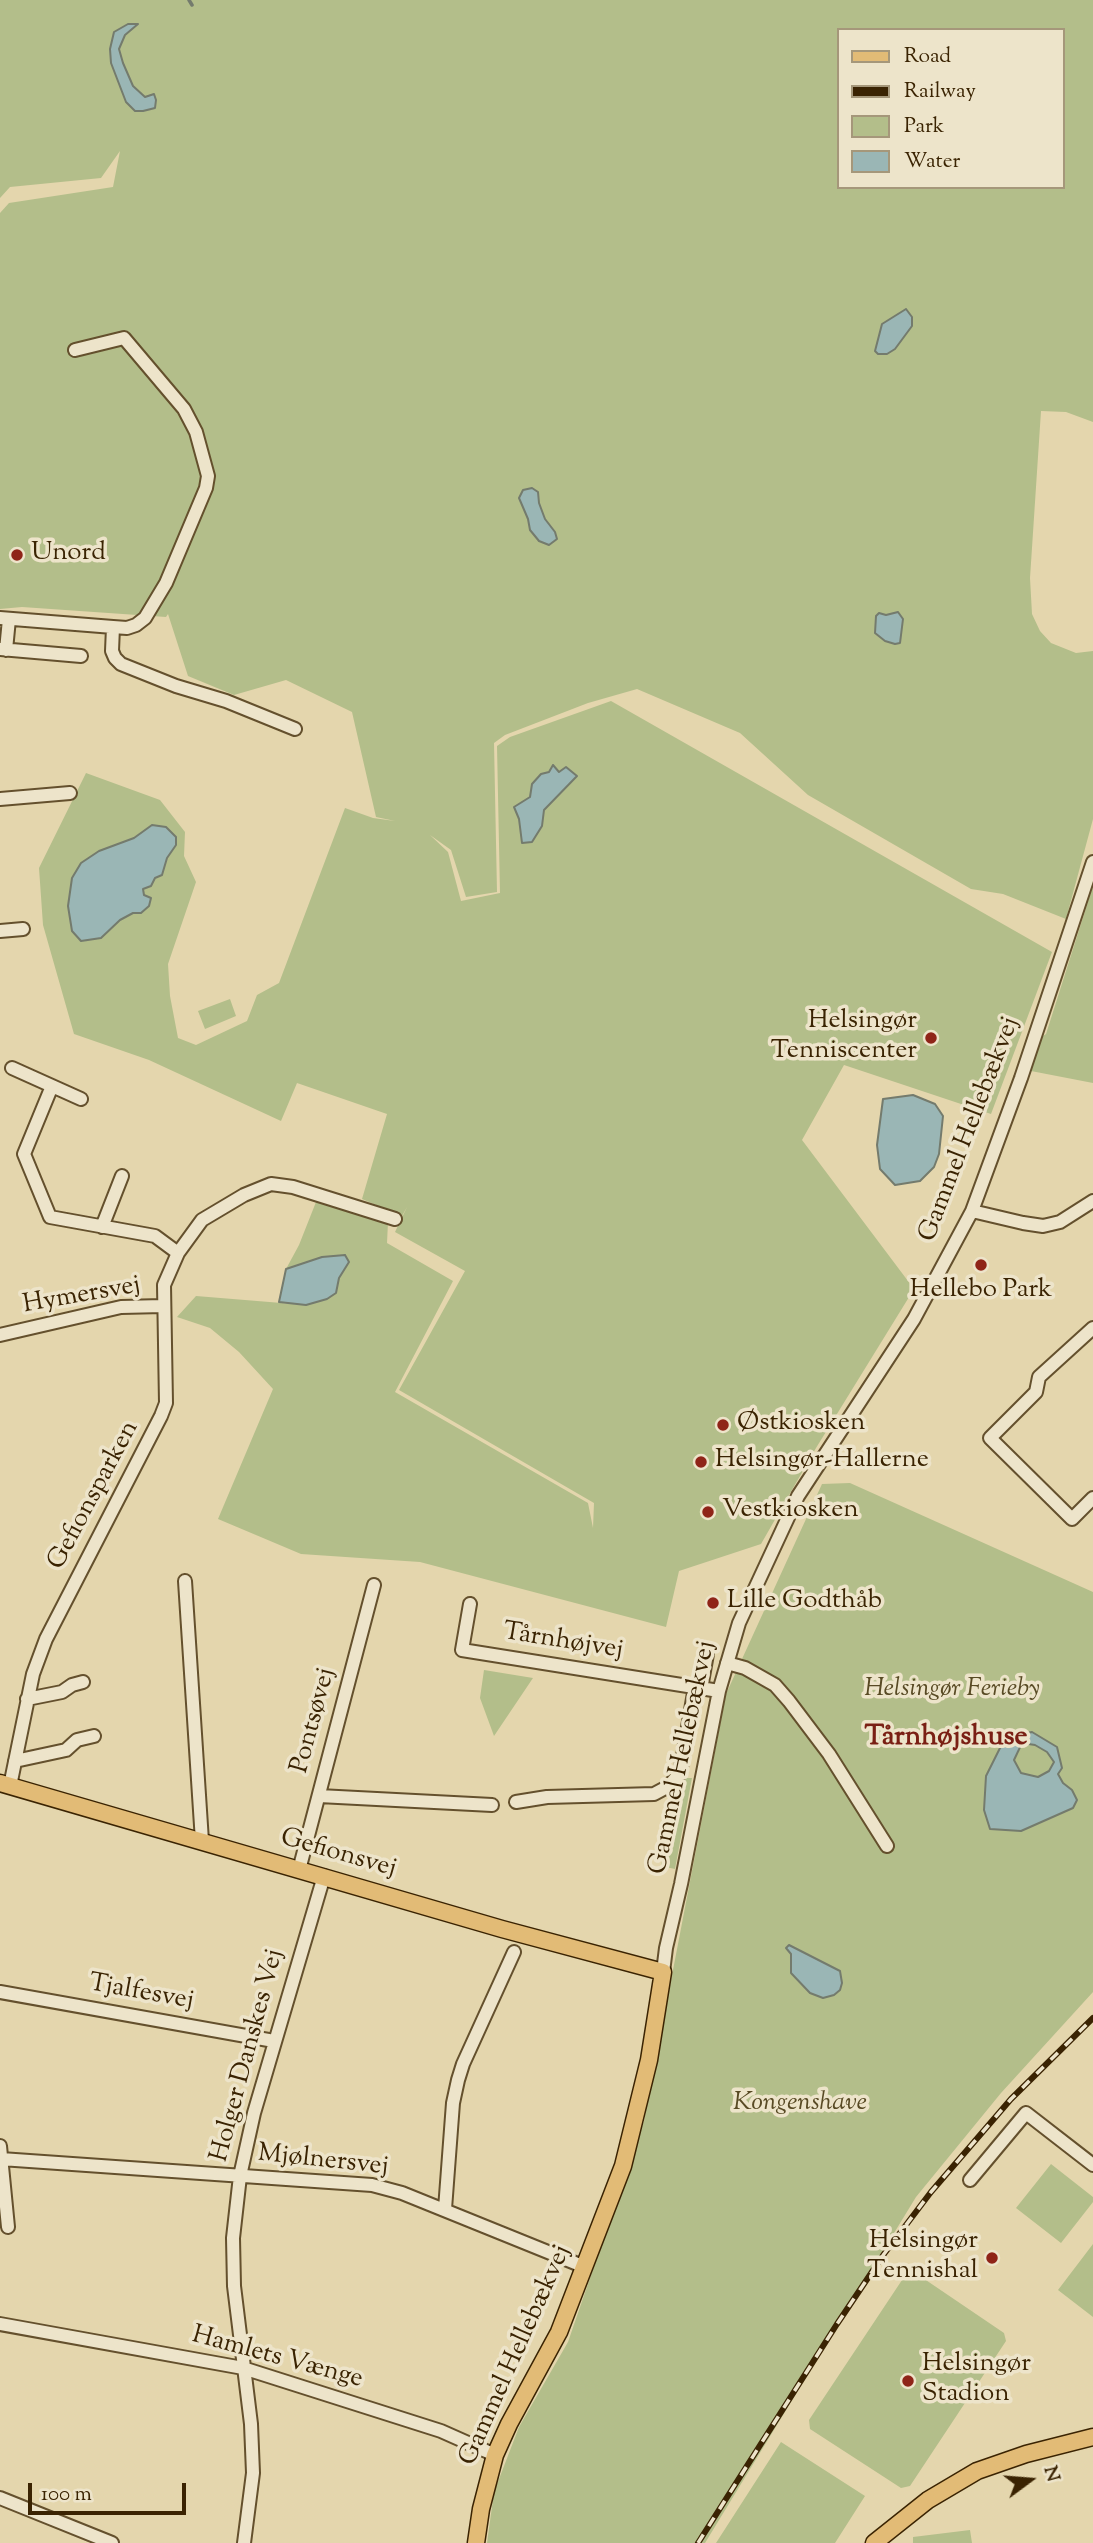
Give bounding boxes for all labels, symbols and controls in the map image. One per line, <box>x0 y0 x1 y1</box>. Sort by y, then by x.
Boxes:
legend <box>838 28 1065 189</box>
text: Road <box>904 42 951 72</box>
text: Railway <box>904 77 976 107</box>
text: Park <box>904 112 944 142</box>
text: Water <box>904 147 960 177</box>
place label: Unord <box>31 539 106 571</box>
marker: Unord <box>9 547 25 563</box>
place label: Helsingør Tenniscenter <box>771 1007 917 1068</box>
street label: Gammel Hellebækvej <box>914 1013 1028 1247</box>
marker: Helsingør Tenniscenter <box>923 1030 939 1046</box>
marker: Hellebo Park <box>973 1257 989 1273</box>
street label: Hymersvej <box>21 1271 143 1323</box>
place label: Hellebo Park <box>910 1276 1052 1308</box>
place label: Østkiosken <box>737 1409 865 1441</box>
street label: Gefionsparken <box>43 1416 147 1576</box>
marker: Østkiosken <box>715 1417 731 1433</box>
place label: Helsingør-Hallerne <box>715 1446 929 1478</box>
marker: Helsingør-Hallerne <box>693 1454 709 1470</box>
place label: Vestkiosken <box>722 1496 859 1528</box>
marker: Vestkiosken <box>700 1504 716 1520</box>
place label: Lille Godthåb <box>727 1587 882 1619</box>
marker: Lille Godthåb <box>705 1595 721 1611</box>
street label: Tårnhøjvej <box>501 1618 625 1668</box>
street label: Gammel Hellebækvej <box>644 1638 724 1878</box>
street label: Pontsøvej <box>286 1665 344 1777</box>
park label: Helsingør Ferieby <box>864 1675 1040 1707</box>
district label: Tårnhøjshuse <box>864 1722 1028 1756</box>
street label: Gefionsvej <box>276 1824 400 1886</box>
street label: Holger Danskes Vej <box>206 1946 292 2166</box>
street label: Tjalfesvej <box>86 1969 196 2019</box>
park label: Kongenshave <box>733 2089 867 2121</box>
street label: Mjølnersvej <box>256 2140 390 2184</box>
place label: Helsingør Tennishal <box>867 2227 978 2288</box>
street label: Gammel Hellebækvej <box>454 2241 580 2471</box>
marker: Helsingør Tennishal <box>984 2250 1000 2266</box>
street label: Hamlets Vænge <box>188 2321 366 2397</box>
place label: Helsingør Stadion <box>922 2350 1031 2412</box>
marker: Helsingør Stadion <box>900 2373 916 2389</box>
north arrow <box>995 2445 1065 2515</box>
text: N <box>1036 2463 1066 2485</box>
scale bar <box>32 2470 189 2514</box>
text: 100 m <box>41 2480 92 2510</box>

